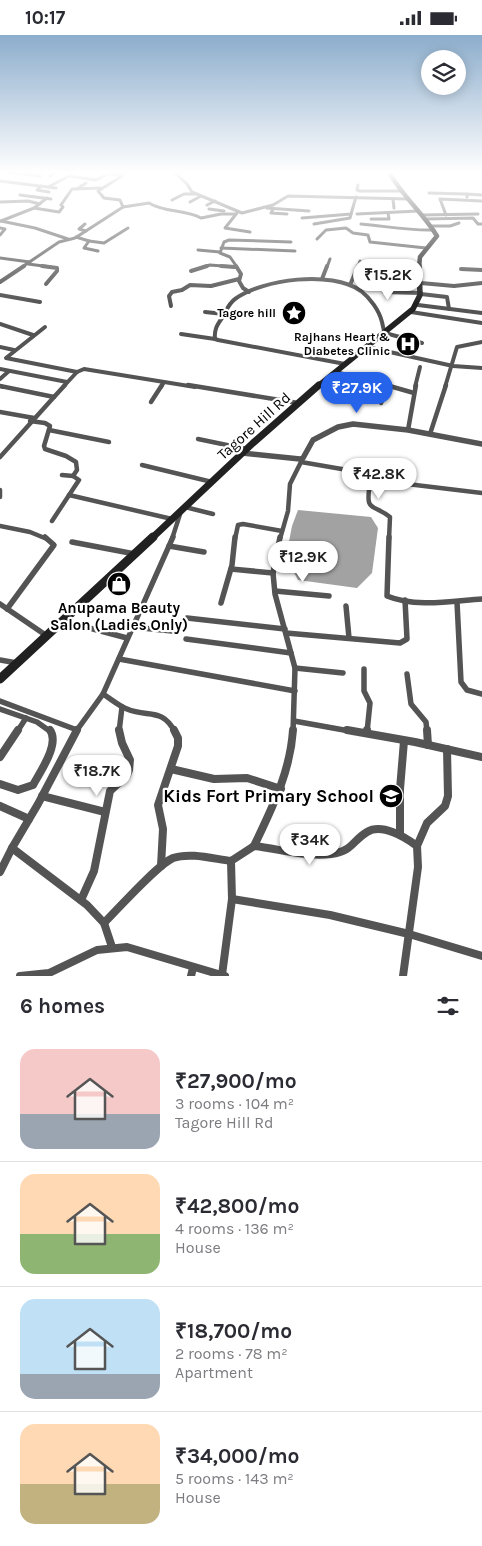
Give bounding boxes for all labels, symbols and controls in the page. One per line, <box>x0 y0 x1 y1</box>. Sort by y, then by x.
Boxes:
text: 10:17 <box>25 7 65 29</box>
map controls <box>421 50 466 95</box>
button: layers <box>421 50 466 95</box>
pin: ₹15.2K <box>347 259 429 301</box>
text: ₹15.2K <box>364 265 412 284</box>
place icon: Tagore hill <box>281 300 307 326</box>
place label: Tagore hill <box>217 306 276 320</box>
place label: Rajhans Heart & Diabetes Clinic <box>294 330 390 358</box>
hospital icon: Rajhans Heart & Diabetes Clinic <box>395 331 421 357</box>
pin: ₹27.9K <box>316 371 398 414</box>
text: ₹27.9K <box>332 378 382 397</box>
street label: Tagore Hill Rd <box>214 388 294 464</box>
pin: ₹42.8K <box>338 457 420 500</box>
text: ₹42.8K <box>353 464 405 483</box>
pin: ₹12.9K <box>262 541 344 583</box>
text: ₹12.9K <box>279 547 327 566</box>
shop icon: Anupama Beauty Salon (Ladies Only) <box>106 571 132 597</box>
place label: Anupama Beauty Salon (Ladies Only) <box>50 599 188 634</box>
pin: ₹18.7K <box>56 755 138 797</box>
text: ₹18.7K <box>73 761 121 780</box>
school or university icon: Kids Fort Primary School <box>378 783 404 809</box>
place label: Kids Fort Primary School <box>163 785 374 807</box>
pin: ₹34K <box>280 823 340 866</box>
text: ₹34K <box>290 830 330 849</box>
icon: filters <box>434 992 462 1020</box>
text: 6 homes <box>20 994 105 1018</box>
icon: home <box>60 1069 120 1129</box>
text: ₹27,900/mo <box>175 1069 297 1093</box>
text: 3 rooms · 104 m² <box>175 1094 294 1113</box>
text: Tagore Hill Rd <box>175 1113 274 1132</box>
icon: home <box>60 1194 120 1254</box>
text: ₹42,800/mo <box>175 1194 299 1218</box>
text: 4 rooms · 136 m² <box>175 1219 294 1238</box>
text: House <box>175 1238 221 1257</box>
icon: home <box>60 1319 120 1379</box>
text: ₹18,700/mo <box>175 1319 292 1343</box>
text: 2 rooms · 78 m² <box>175 1344 288 1363</box>
text: Apartment <box>175 1363 253 1382</box>
icon: home <box>60 1444 120 1504</box>
text: ₹34,000/mo <box>175 1444 299 1468</box>
text: 5 rooms · 143 m² <box>175 1469 294 1488</box>
text: House <box>175 1488 221 1507</box>

